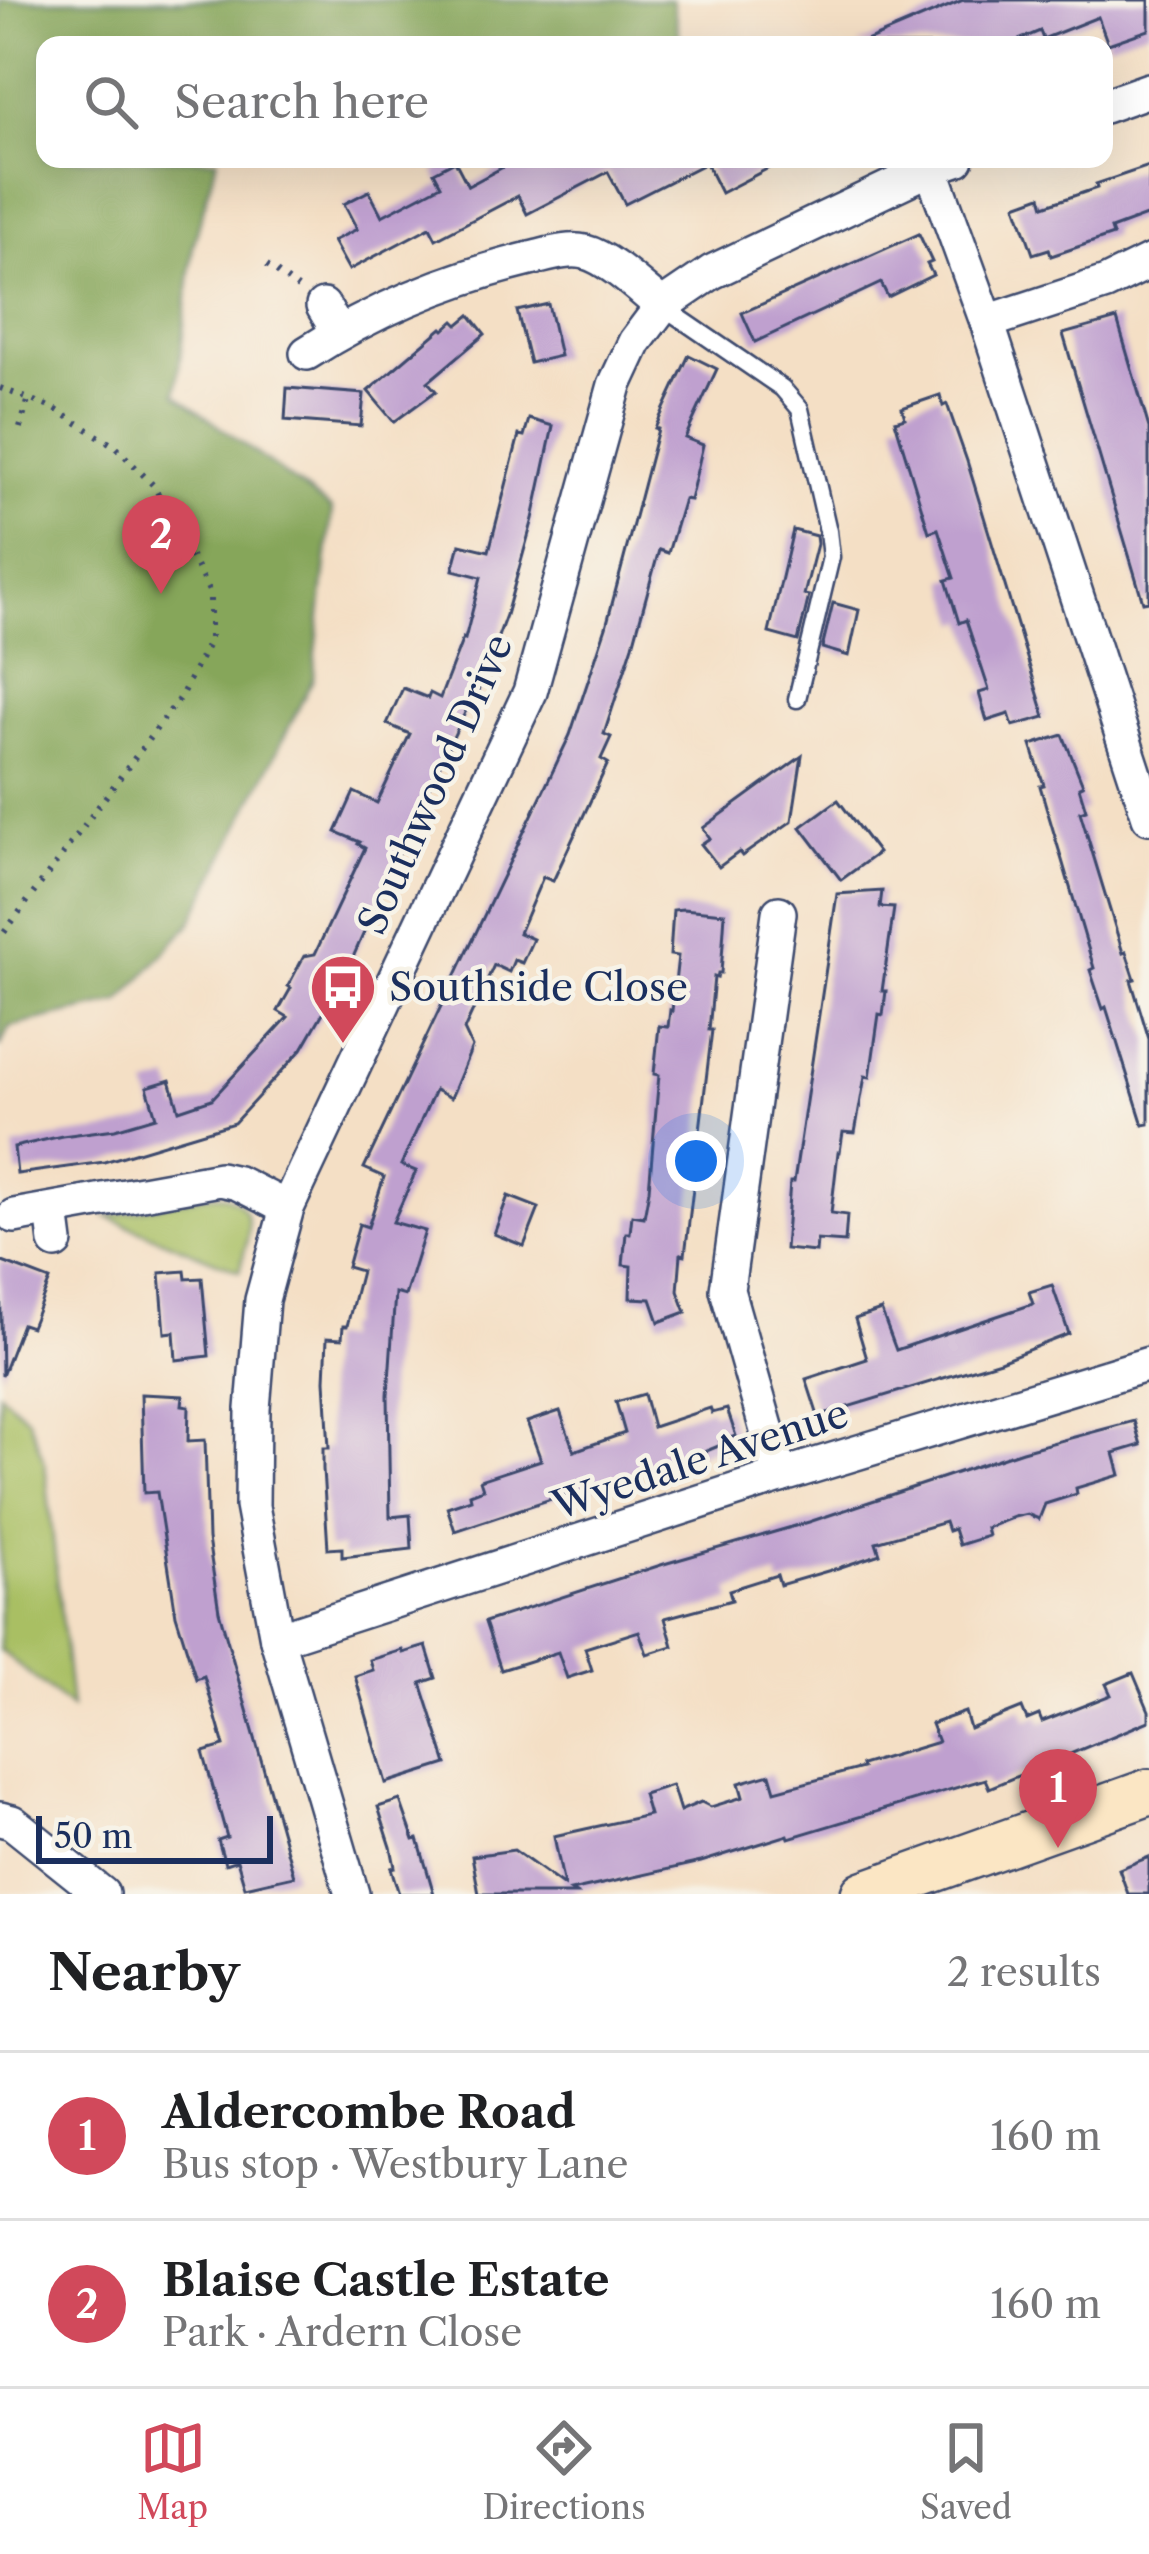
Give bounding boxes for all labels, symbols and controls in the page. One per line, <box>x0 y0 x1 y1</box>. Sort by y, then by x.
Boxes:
search box <box>36 36 1113 168</box>
icon: search <box>78 69 144 135</box>
text: Search here <box>174 74 429 130</box>
pin: 2 <box>122 495 200 594</box>
street label: Southwood Drive <box>347 627 523 941</box>
bus stop icon: Southside Close <box>308 952 378 1046</box>
place label: Southside Close <box>389 963 688 1011</box>
your location <box>666 1131 726 1191</box>
street label: Wyedale Avenue <box>545 1389 854 1530</box>
pin: 1 <box>1019 1749 1097 1848</box>
scale bar <box>36 1810 273 1863</box>
text: 50 m <box>54 1816 132 1857</box>
text: Nearby <box>48 1941 240 2003</box>
text: 2 results <box>947 1948 1101 1996</box>
text: Aldercombe Road <box>162 2084 576 2140</box>
text: 1 <box>78 2112 96 2160</box>
text: 160 m <box>990 2112 1101 2160</box>
text: Bus stop · Westbury Lane <box>162 2140 628 2188</box>
text: Blaise Castle Estate <box>162 2252 609 2308</box>
text: 2 <box>75 2280 99 2328</box>
text: 160 m <box>990 2280 1101 2328</box>
text: Park · Ardern Close <box>162 2308 522 2356</box>
tab: Map <box>137 2415 208 2528</box>
tab: Directions <box>483 2415 646 2528</box>
tab: Saved <box>920 2415 1012 2528</box>

